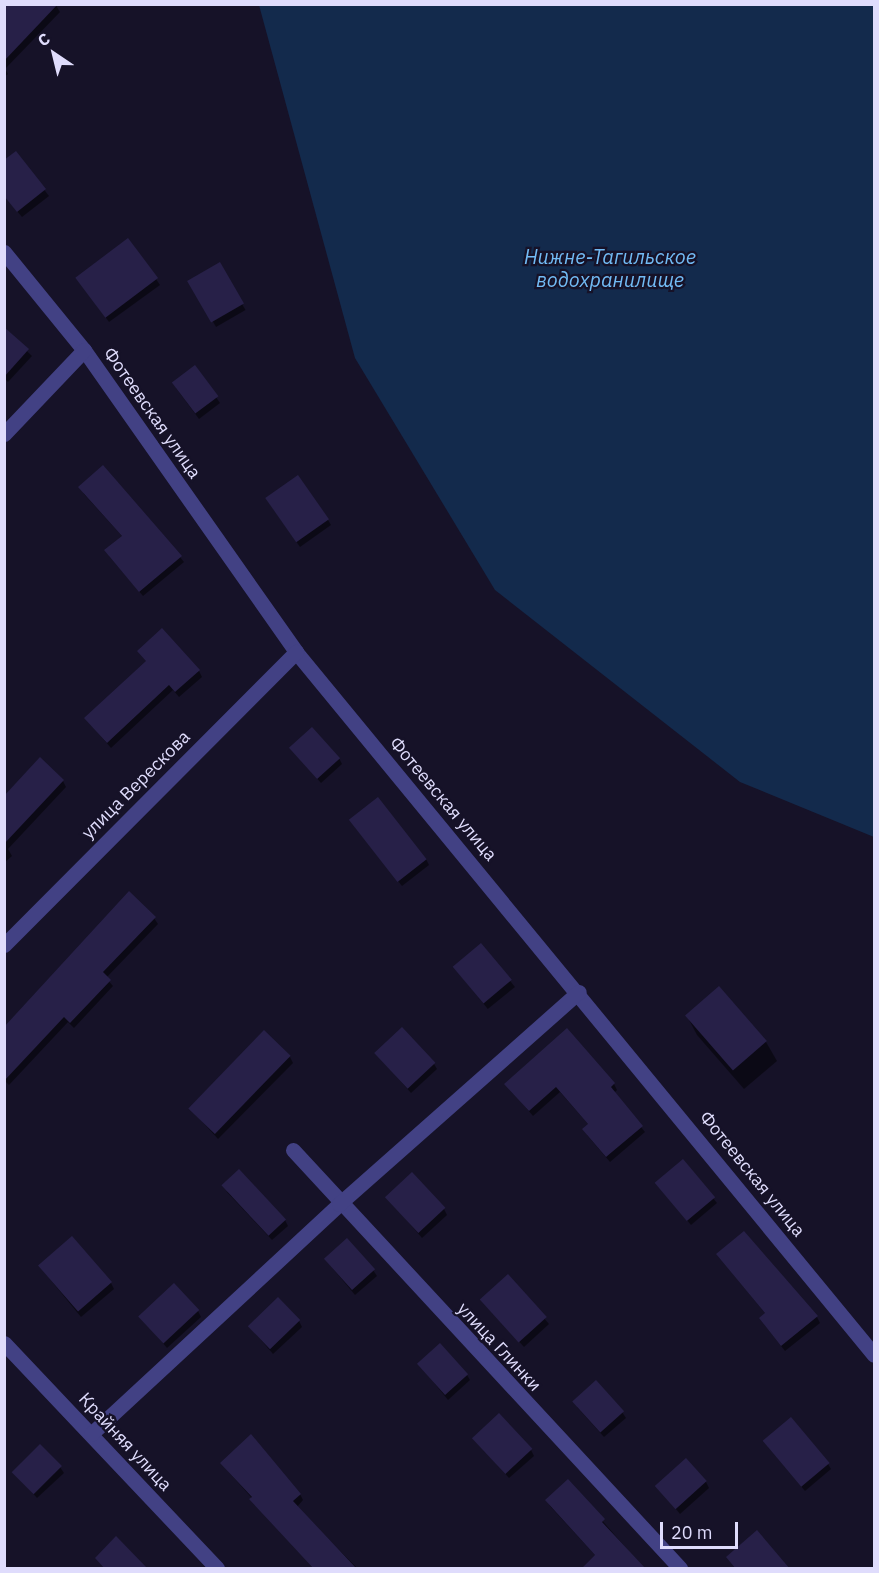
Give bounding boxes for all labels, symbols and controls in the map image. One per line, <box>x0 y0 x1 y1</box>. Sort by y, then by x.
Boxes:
north arrow <box>24 24 84 84</box>
text: С <box>34 28 54 50</box>
water label: Нижне-Тагильское водохранилище <box>524 245 696 292</box>
street label: Фотеевская улица <box>99 343 205 483</box>
street label: улица Верескова <box>77 726 195 844</box>
street label: Фотеевская улица <box>385 733 501 865</box>
street label: Фотеевская улица <box>695 1107 809 1241</box>
street label: улица Глинки <box>452 1298 546 1396</box>
street label: Крайняя улица <box>74 1388 176 1496</box>
scale bar <box>663 1510 741 1548</box>
text: 20 m <box>671 1521 713 1544</box>

